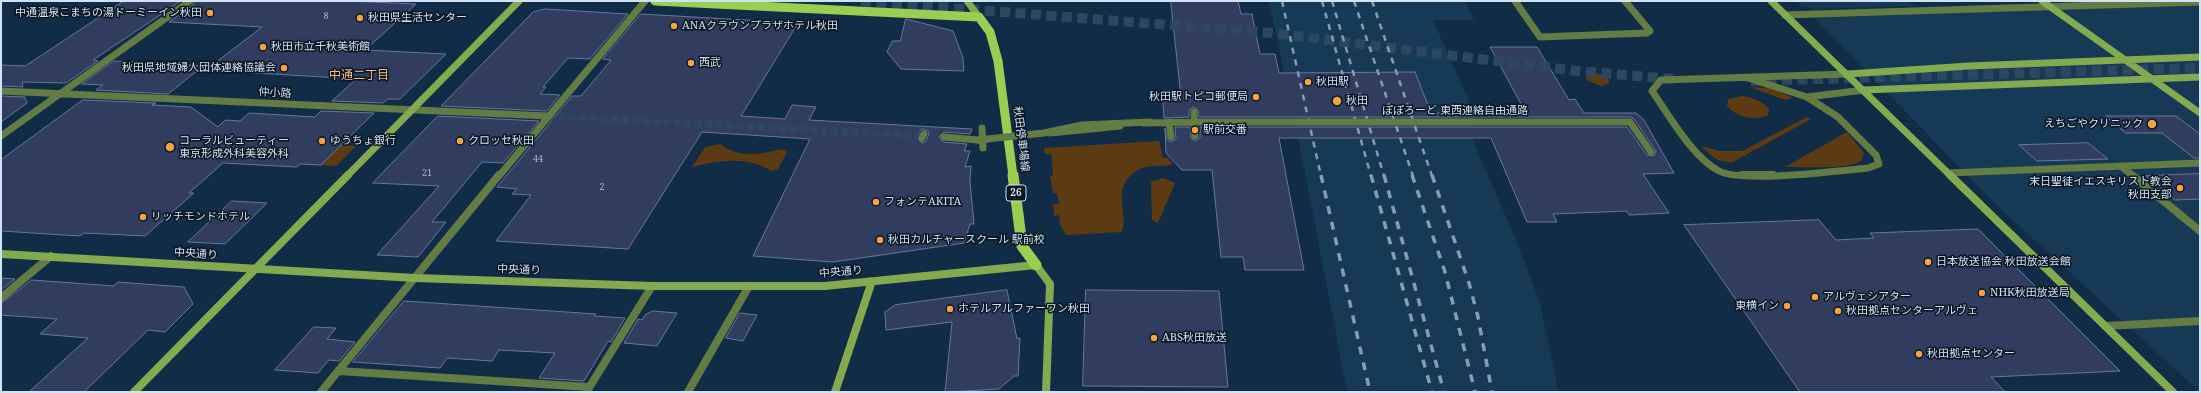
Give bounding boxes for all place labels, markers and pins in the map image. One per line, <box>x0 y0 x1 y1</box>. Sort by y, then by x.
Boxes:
place label: 中通温泉こまちの湯ドーミーイン秋田 <box>15 6 202 20</box>
marker: 中通温泉こまちの湯ドーミーイン秋田 <box>205 8 215 18</box>
place label: 秋田県生活センター <box>368 11 467 25</box>
marker: 秋田県生活センター <box>355 13 365 23</box>
place label: ANAクラウンプラザホテル秋田 <box>682 19 838 33</box>
marker: ANAクラウンプラザホテル秋田 <box>669 21 679 31</box>
place label: 秋田市立千秋美術館 <box>271 40 370 54</box>
marker: 秋田市立千秋美術館 <box>258 42 268 52</box>
place label: 西武 <box>699 56 721 70</box>
marker: 西武 <box>686 58 696 68</box>
place label: 秋田県地域婦人団体連絡協議会 <box>122 61 276 75</box>
marker: 秋田県地域婦人団体連絡協議会 <box>279 63 289 73</box>
place label: 秋田駅 <box>1316 75 1349 89</box>
marker: 秋田駅 <box>1303 77 1313 87</box>
place label: 秋田駅トピコ郵便局 <box>1149 90 1248 104</box>
marker: 秋田駅トピコ郵便局 <box>1251 92 1261 102</box>
place label: 秋田 <box>1346 94 1368 108</box>
marker: 秋田 <box>1331 95 1343 107</box>
place label: えちごやクリニック <box>2044 117 2143 131</box>
marker: えちごやクリニック <box>2146 118 2158 130</box>
place label: 駅前交番 <box>1203 123 1247 137</box>
marker: 駅前交番 <box>1190 125 1200 135</box>
place label: コーラルビューティー 東京形成外科美容外科 <box>179 134 289 160</box>
place label: ゆうちょ銀行 <box>330 134 396 148</box>
place label: クロッセ秋田 <box>468 134 534 148</box>
marker: ゆうちょ銀行 <box>317 136 327 146</box>
marker: クロッセ秋田 <box>455 136 465 146</box>
marker: コーラルビューティー 東京形成外科美容外科 <box>164 141 176 153</box>
place label: 末日聖徒イエスキリスト教会 秋田支部 <box>2029 175 2172 201</box>
marker: 末日聖徒イエスキリスト教会 秋田支部 <box>2175 183 2185 193</box>
place label: フォンテAKITA <box>884 195 961 209</box>
marker: フォンテAKITA <box>871 197 881 207</box>
place label: リッチモンドホテル <box>151 210 250 224</box>
marker: リッチモンドホテル <box>138 212 148 222</box>
place label: 秋田カルチャースクール 駅前校 <box>888 233 1045 247</box>
marker: 秋田カルチャースクール 駅前校 <box>875 235 885 245</box>
place label: 日本放送協会 秋田放送会館 <box>1936 255 2071 269</box>
marker: 日本放送協会 秋田放送会館 <box>1923 257 1933 267</box>
place label: NHK秋田放送局 <box>1990 286 2070 300</box>
marker: NHK秋田放送局 <box>1977 288 1987 298</box>
place label: アルヴェシアター <box>1823 290 1911 304</box>
marker: アルヴェシアター <box>1810 292 1820 302</box>
place label: 東横イン <box>1735 299 1779 313</box>
marker: 東横イン <box>1782 301 1792 311</box>
place label: ホテルアルファーワン秋田 <box>958 302 1090 316</box>
marker: ホテルアルファーワン秋田 <box>945 304 955 314</box>
place label: 秋田拠点センターアルヴェ <box>1846 304 1978 318</box>
marker: 秋田拠点センターアルヴェ <box>1833 306 1843 316</box>
place label: ABS秋田放送 <box>1162 331 1227 345</box>
marker: ABS秋田放送 <box>1149 333 1159 343</box>
place label: 秋田拠点センター <box>1927 347 2015 361</box>
marker: 秋田拠点センター <box>1914 349 1924 359</box>

